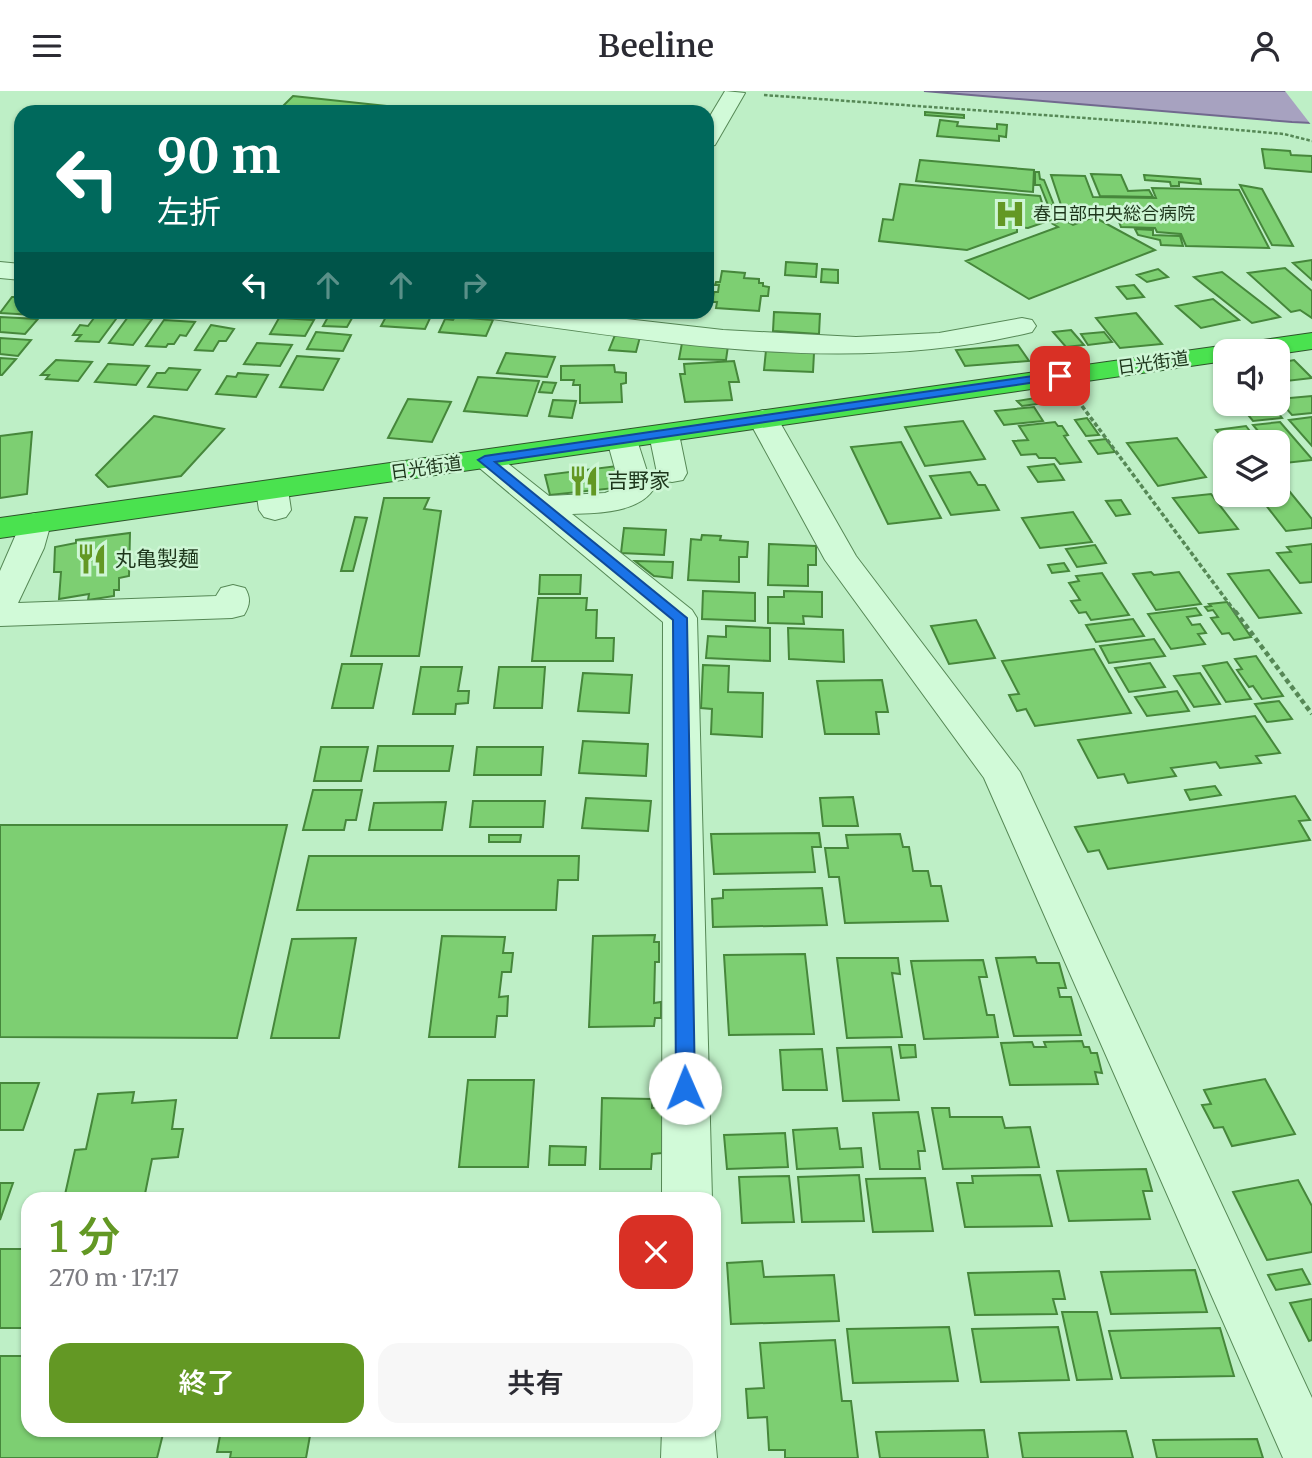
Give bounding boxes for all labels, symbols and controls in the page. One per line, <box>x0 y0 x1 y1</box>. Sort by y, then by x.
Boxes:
text: Beeline <box>598 26 714 66</box>
icon: menu <box>28 27 66 65</box>
icon: person <box>1246 27 1284 65</box>
text: 90 m <box>157 125 281 186</box>
icon: left <box>42 133 133 224</box>
text: 左折 <box>157 192 221 232</box>
hospital icon: 春日部中央総合病院 <box>993 197 1027 231</box>
place label: 春日部中央総合病院 <box>1033 202 1195 225</box>
icon: left <box>236 266 274 304</box>
icon: ahead <box>309 266 347 304</box>
icon: ahead <box>382 266 420 304</box>
icon: right <box>455 266 493 304</box>
map controls <box>1213 339 1290 507</box>
button: sound <box>1213 339 1290 416</box>
pin <box>1030 346 1090 406</box>
street label: 日光街道 <box>1116 346 1190 379</box>
icon: arrive <box>1041 357 1079 395</box>
button: layers <box>1213 430 1290 507</box>
street label: 日光街道 <box>389 451 463 484</box>
restaurant icon: 吉野家 <box>567 464 601 498</box>
place label: 吉野家 <box>607 467 670 494</box>
restaurant icon: 丸亀製麺 <box>75 542 109 576</box>
place label: 丸亀製麺 <box>115 545 199 572</box>
position arrow <box>648 1051 722 1125</box>
text: 1 分 <box>49 1211 120 1263</box>
button: close <box>619 1215 693 1289</box>
text: 270 m · 17:17 <box>49 1263 179 1292</box>
button: 終了 <box>49 1343 364 1423</box>
button: 共有 <box>378 1343 693 1423</box>

